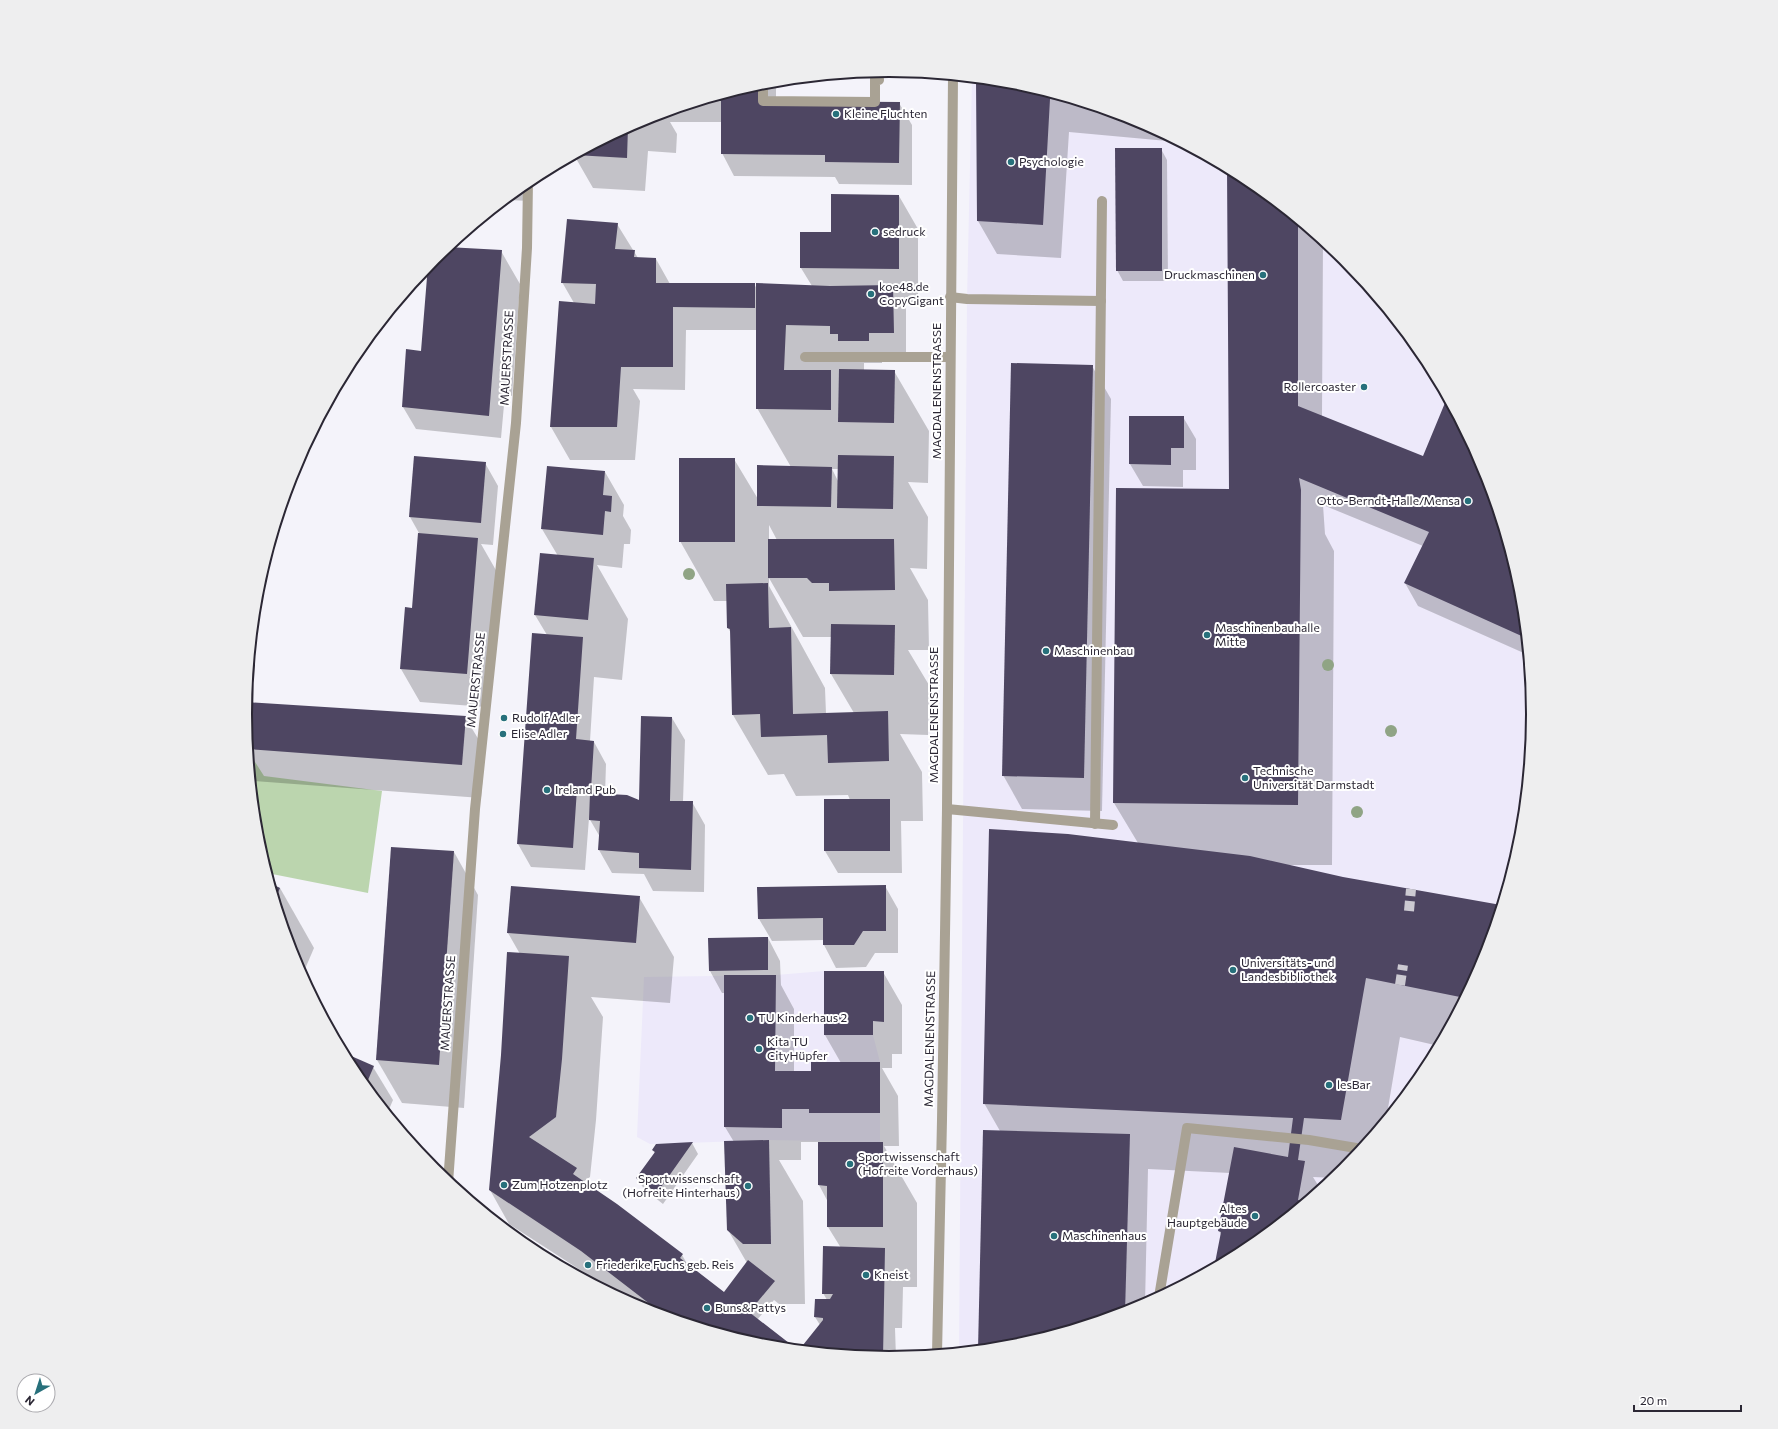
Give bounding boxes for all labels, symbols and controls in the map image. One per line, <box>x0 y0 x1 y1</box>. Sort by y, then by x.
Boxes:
place label: Kleine Fluchten <box>844 106 928 120</box>
marker: Kleine Fluchten <box>831 109 841 119</box>
place label: Psychologie <box>1019 154 1084 168</box>
marker: Psychologie <box>1006 157 1016 167</box>
place label: sedruck <box>883 224 926 238</box>
marker: sedruck <box>870 227 880 237</box>
place label: Druckmaschinen <box>1164 267 1255 281</box>
marker: Druckmaschinen <box>1258 270 1268 280</box>
place label: koe48.de CopyGigant <box>879 279 944 307</box>
marker: koe48.de CopyGigant <box>866 289 876 299</box>
street label: MAUERSTRASSE <box>497 310 515 406</box>
street label: MAGDALENENSTRASSE <box>929 323 943 459</box>
place label: Rollercoaster <box>1283 379 1356 393</box>
marker: Rollercoaster <box>1359 382 1369 392</box>
place label: Otto-Berndt-Halle/Mensa <box>1317 493 1460 507</box>
marker: Otto-Berndt-Halle/Mensa <box>1463 496 1473 506</box>
place label: Maschinenbauhalle Mitte <box>1215 620 1320 648</box>
marker: Maschinenbauhalle Mitte <box>1202 630 1212 640</box>
street label: MAUERSTRASSE <box>463 632 487 728</box>
place label: Maschinenbau <box>1054 643 1133 657</box>
marker: Maschinenbau <box>1041 646 1051 656</box>
street label: MAGDALENENSTRASSE <box>926 647 940 783</box>
place label: Rudolf Adler <box>512 710 580 724</box>
marker: Rudolf Adler <box>499 713 509 723</box>
place label: Elise Adler <box>511 726 568 740</box>
marker: Elise Adler <box>498 729 508 739</box>
place label: Technische Universität Darmstadt <box>1253 763 1374 791</box>
marker: Technische Universität Darmstadt <box>1240 773 1250 783</box>
place label: Ireland Pub <box>555 782 616 796</box>
marker: Ireland Pub <box>542 785 552 795</box>
street label: MAUERSTRASSE <box>437 955 457 1051</box>
place label: Universitäts- und Landesbibliothek <box>1241 955 1335 983</box>
marker: Universitäts- und Landesbibliothek <box>1228 965 1238 975</box>
street label: MAGDALENENSTRASSE <box>921 971 937 1107</box>
place label: TU Kinderhaus 2 <box>758 1010 847 1024</box>
marker: TU Kinderhaus 2 <box>745 1013 755 1023</box>
place label: Kita TU CityHüpfer <box>767 1034 828 1062</box>
marker: Kita TU CityHüpfer <box>754 1044 764 1054</box>
place label: lesBar <box>1337 1077 1371 1091</box>
marker: lesBar <box>1324 1080 1334 1090</box>
place label: Sportwissenschaft (Hofreite Vorderhaus) <box>858 1149 978 1177</box>
marker: Sportwissenschaft (Hofreite Vorderhaus) <box>845 1159 855 1169</box>
place label: Sportwissenschaft (Hofreite Hinterhaus) <box>622 1171 740 1199</box>
place label: Zum Hotzenplotz <box>512 1177 608 1191</box>
marker: Zum Hotzenplotz <box>499 1180 509 1190</box>
marker: Sportwissenschaft (Hofreite Hinterhaus) <box>743 1181 753 1191</box>
place label: Altes Hauptgebäude <box>1167 1201 1247 1229</box>
marker: Altes Hauptgebäude <box>1250 1211 1260 1221</box>
place label: Maschinenhaus <box>1062 1228 1146 1242</box>
marker: Maschinenhaus <box>1049 1231 1059 1241</box>
place label: Friederike Fuchs geb. Reis <box>596 1257 734 1271</box>
marker: Friederike Fuchs geb. Reis <box>583 1260 593 1270</box>
place label: Kneist <box>874 1267 909 1281</box>
marker: Kneist <box>861 1270 871 1280</box>
place label: Buns&Pattys <box>715 1300 786 1314</box>
marker: Buns&Pattys <box>702 1303 712 1313</box>
north arrow <box>16 1373 56 1413</box>
scale bar <box>1634 1387 1741 1413</box>
text: 20 m <box>1640 1393 1667 1407</box>
text: N <box>22 1394 37 1409</box>

